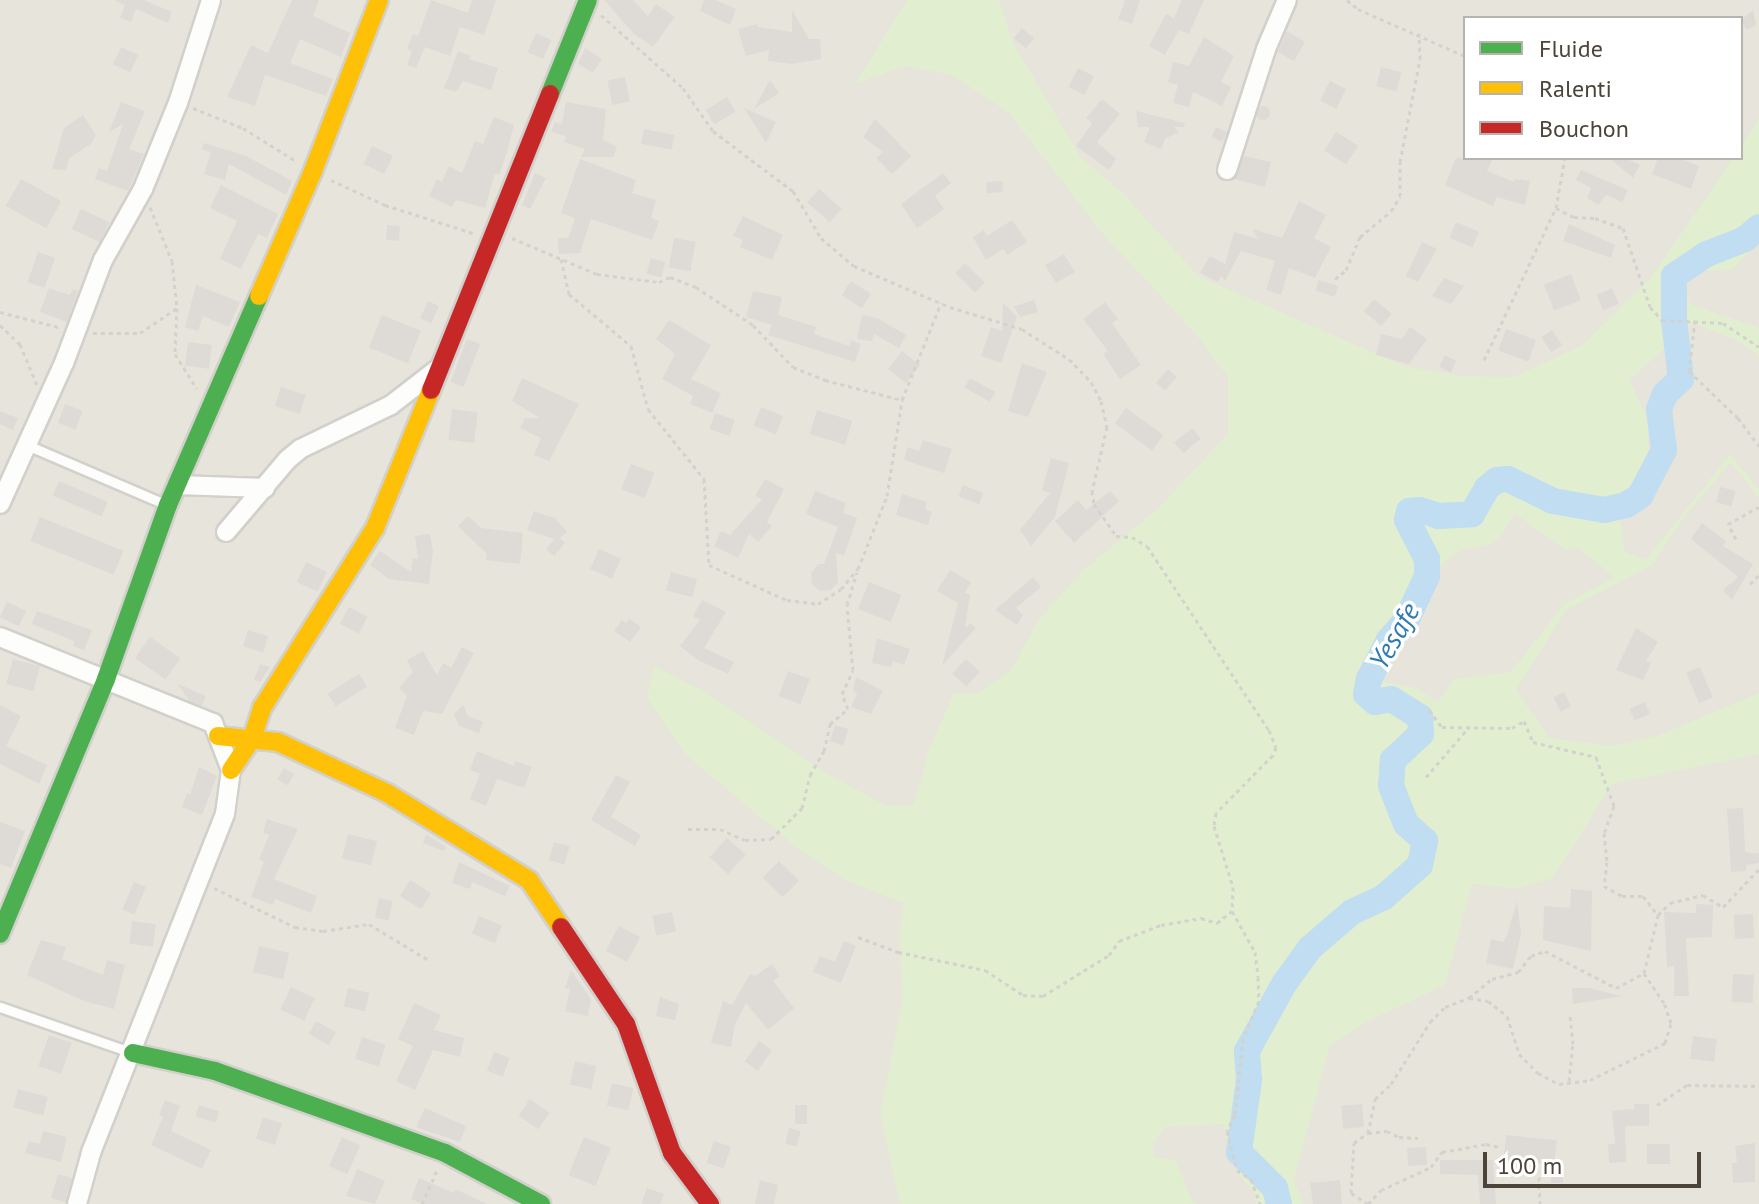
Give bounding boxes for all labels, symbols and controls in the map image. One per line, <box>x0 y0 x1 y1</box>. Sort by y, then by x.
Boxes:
legend <box>1463 16 1743 160</box>
text: Fluide <box>1539 33 1603 64</box>
text: Ralenti <box>1539 73 1612 104</box>
text: Bouchon <box>1539 113 1629 144</box>
water label: Yesafe <box>1362 597 1426 675</box>
scale bar <box>1487 1136 1705 1186</box>
text: 100 m <box>1497 1150 1562 1181</box>

